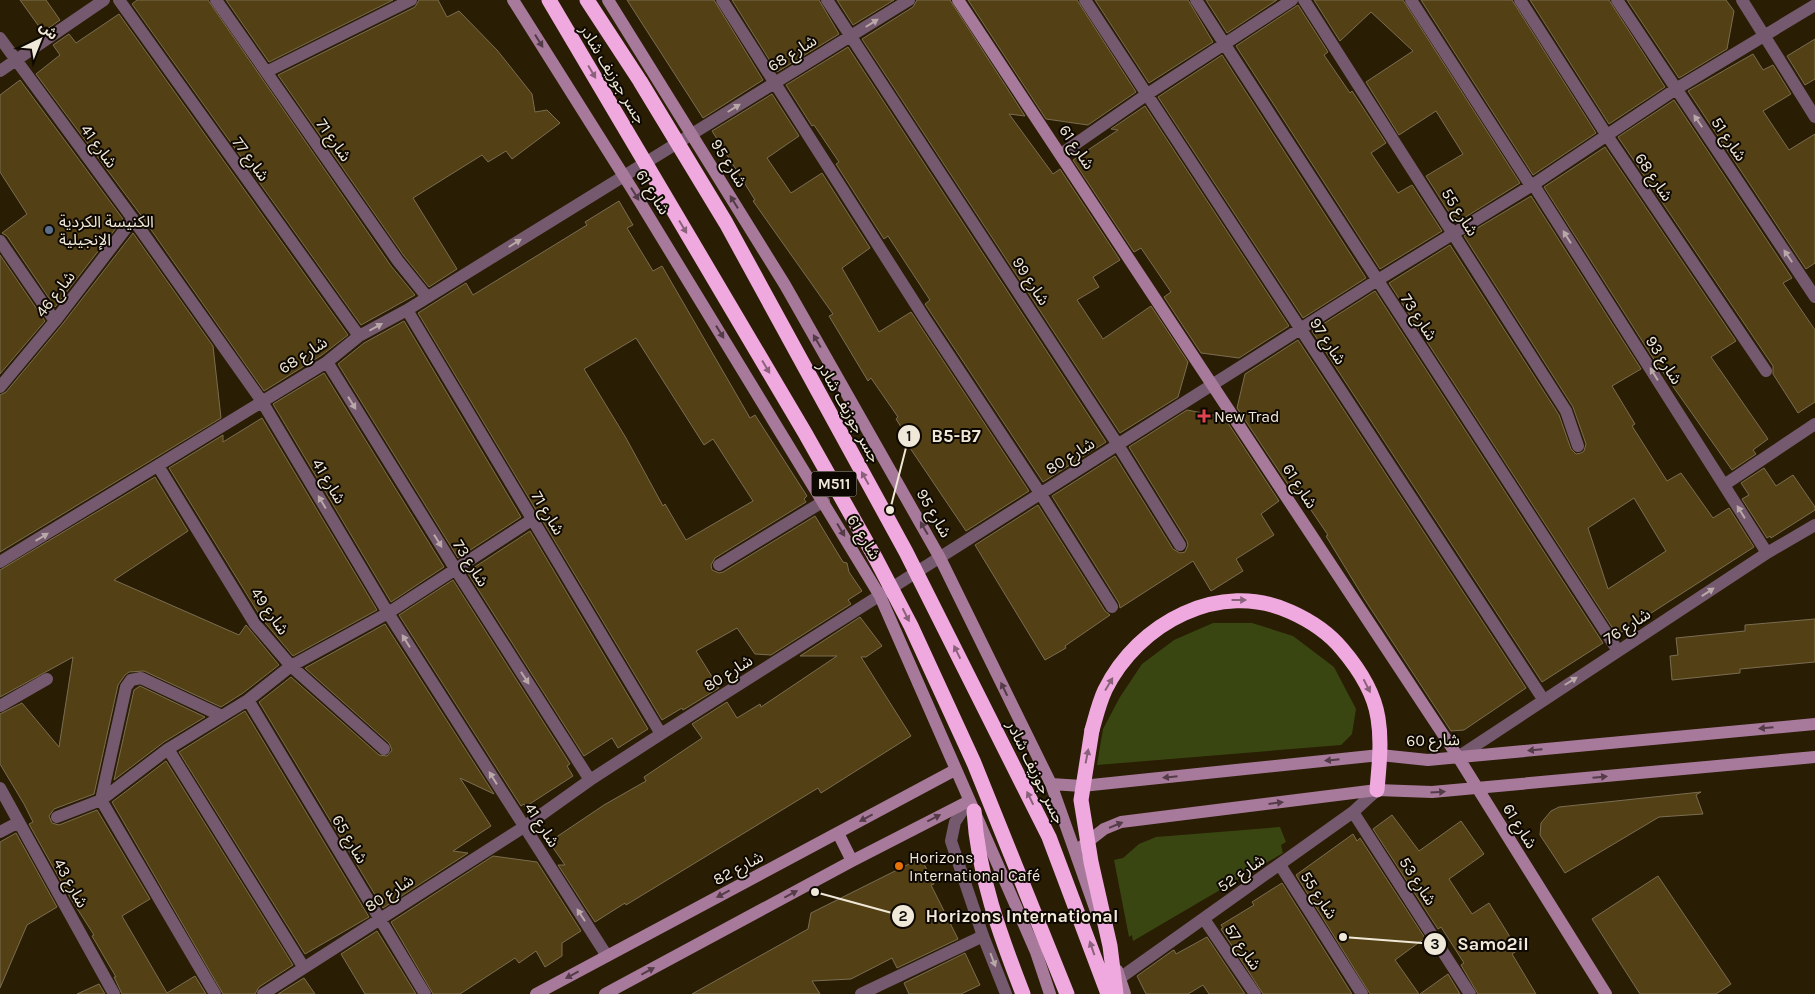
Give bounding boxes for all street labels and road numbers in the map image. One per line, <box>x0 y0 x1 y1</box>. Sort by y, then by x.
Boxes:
street label: جسر جوزيف شادر <box>575 20 650 127</box>
street label: شارع 68 <box>764 31 822 78</box>
street label: شارع 51 <box>1705 113 1751 166</box>
street label: شارع 71 <box>310 115 355 167</box>
street label: شارع 41 <box>74 121 121 173</box>
street label: شارع 61 <box>1053 121 1099 174</box>
street label: شارع 77 <box>226 133 273 187</box>
street label: شارع 95 <box>704 135 751 192</box>
street label: شارع 68 <box>1629 149 1677 206</box>
street label: شارع 61 <box>629 166 674 220</box>
street label: شارع 55 <box>1435 185 1482 241</box>
street label: شارع 99 <box>1006 253 1054 310</box>
street label: شارع 46 <box>31 267 81 323</box>
street label: شارع 73 <box>1394 290 1441 346</box>
street label: شارع 97 <box>1303 314 1350 370</box>
street label: شارع 68 <box>275 332 332 380</box>
street label: شارع 93 <box>1639 332 1686 389</box>
street label: جسر جوزيف شادر <box>813 357 885 466</box>
street label: شارع 80 <box>1042 434 1100 481</box>
street label: شارع 41 <box>306 455 350 509</box>
street label: شارع 61 <box>1276 460 1321 514</box>
road number: M511 <box>812 472 856 496</box>
street label: شارع 95 <box>910 485 956 542</box>
street label: شارع 71 <box>525 488 568 540</box>
street label: شارع 61 <box>841 511 885 565</box>
street label: شارع 73 <box>447 536 493 592</box>
street label: شارع 49 <box>245 584 293 640</box>
street label: شارع 76 <box>1600 604 1655 651</box>
street label: شارع 80 <box>700 651 758 698</box>
street label: جسر جوزيف شادر <box>1002 716 1069 827</box>
street label: شارع 60 <box>1406 730 1460 753</box>
street label: شارع 41 <box>518 799 563 852</box>
street label: شارع 61 <box>1496 800 1541 854</box>
street label: شارع 65 <box>326 811 372 868</box>
street label: شارع 82 <box>710 847 768 892</box>
street label: شارع 52 <box>1214 850 1270 899</box>
street label: شارع 53 <box>1393 853 1441 910</box>
street label: شارع 43 <box>47 855 92 912</box>
street label: شارع 55 <box>1294 868 1341 924</box>
street label: شارع 80 <box>361 870 419 918</box>
street label: شارع 57 <box>1218 920 1265 975</box>

